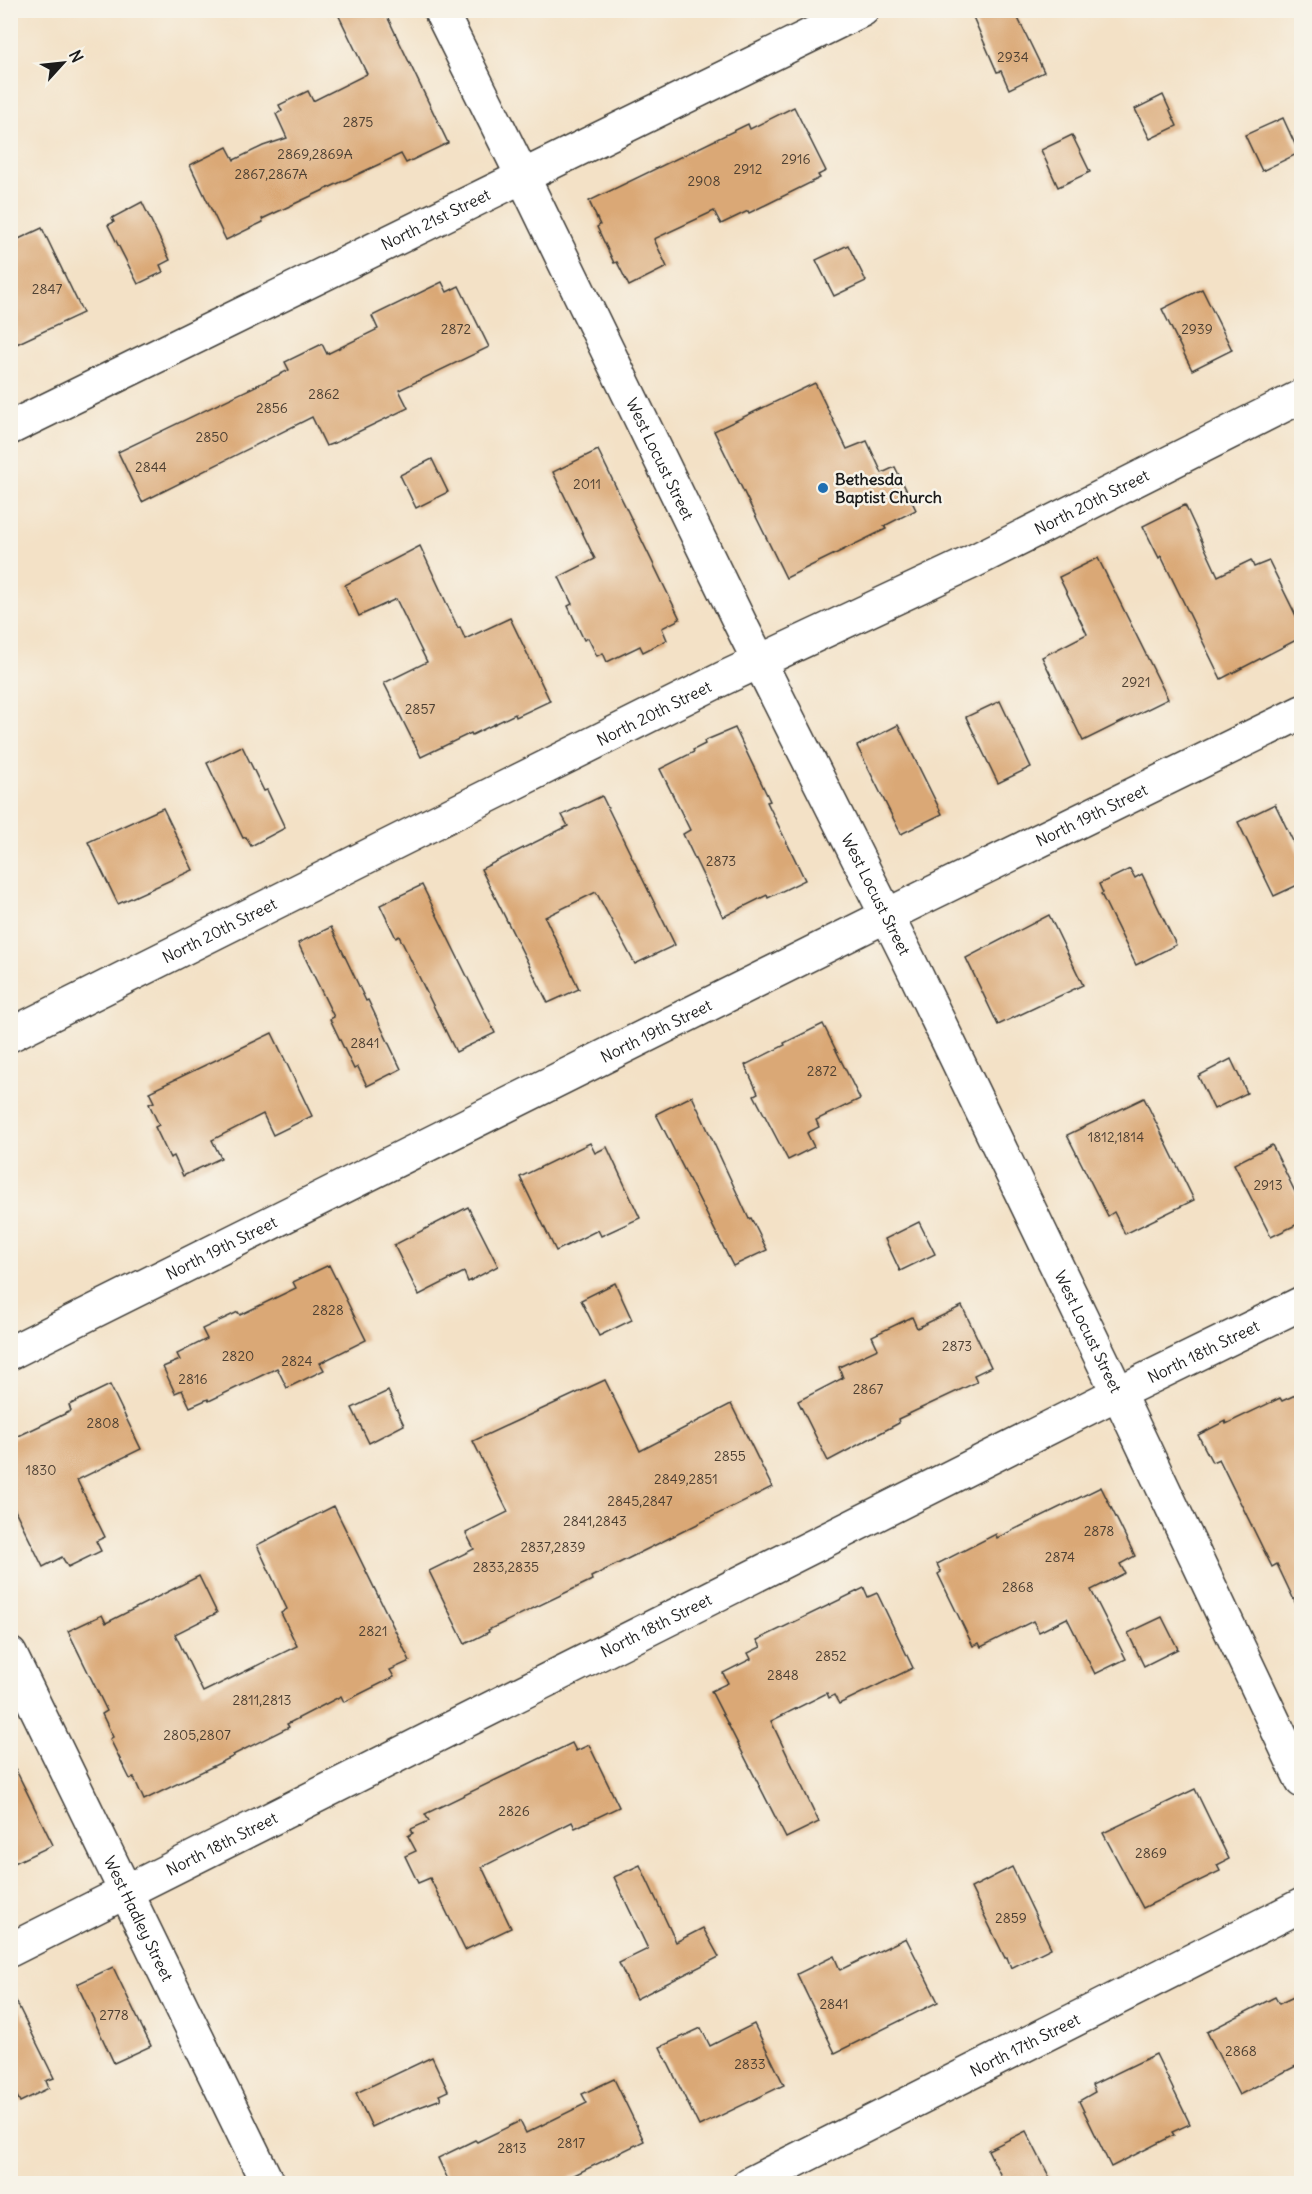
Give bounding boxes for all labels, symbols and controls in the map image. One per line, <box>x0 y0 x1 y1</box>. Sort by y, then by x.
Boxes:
north arrow <box>33 33 93 93</box>
text: N <box>65 47 88 66</box>
house number: 2934 <box>997 48 1029 66</box>
house number: 2875 <box>343 113 373 131</box>
house number: 2869,2869A <box>277 145 353 163</box>
house number: 2916 <box>781 150 811 168</box>
house number: 2912 <box>734 160 763 178</box>
house number: 2867,2867A <box>235 165 307 183</box>
house number: 2908 <box>688 172 721 190</box>
street label: North 21st Street <box>378 184 494 254</box>
house number: 2847 <box>32 280 62 298</box>
house number: 2872 <box>441 320 471 338</box>
house number: 2939 <box>1181 320 1213 338</box>
house number: 2862 <box>308 385 340 403</box>
street label: West Locust Street <box>622 395 699 524</box>
house number: 2856 <box>256 399 288 417</box>
house number: 2850 <box>196 428 229 446</box>
house number: 2844 <box>135 458 167 476</box>
street label: North 20th Street <box>1031 464 1153 539</box>
place label: Bethesda Baptist Church <box>835 469 942 508</box>
house number: 2011 <box>573 475 601 493</box>
marker: Bethesda Baptist Church <box>816 481 830 495</box>
house number: 2921 <box>1122 673 1150 691</box>
street label: North 20th Street <box>593 676 715 750</box>
house number: 2857 <box>405 700 435 718</box>
street label: North 19th Street <box>1033 779 1151 851</box>
street label: West Locust Street <box>837 830 915 959</box>
house number: 2873 <box>706 852 736 870</box>
street label: North 20th Street <box>159 893 280 967</box>
street label: North 19th Street <box>597 994 715 1067</box>
house number: 2841 <box>350 1034 380 1052</box>
house number: 2872 <box>807 1062 837 1080</box>
house number: 1812,1814 <box>1088 1128 1144 1146</box>
house number: 2913 <box>1253 1176 1283 1194</box>
street label: North 19th Street <box>162 1211 281 1284</box>
street label: West Locust Street <box>1050 1267 1127 1396</box>
house number: 2828 <box>312 1301 344 1319</box>
street label: North 18th Street <box>1144 1315 1263 1387</box>
house number: 2873 <box>942 1337 972 1355</box>
house number: 2820 <box>222 1347 254 1365</box>
house number: 2824 <box>281 1352 313 1370</box>
house number: 2816 <box>178 1370 208 1388</box>
house number: 2867 <box>853 1380 883 1398</box>
house number: 2808 <box>86 1414 120 1432</box>
house number: 2855 <box>714 1447 746 1465</box>
house number: 1830 <box>26 1461 56 1479</box>
house number: 2849,2851 <box>654 1470 718 1488</box>
house number: 2845,2847 <box>607 1492 673 1510</box>
house number: 2841,2843 <box>563 1512 627 1530</box>
house number: 2878 <box>1084 1522 1114 1540</box>
house number: 2837,2839 <box>520 1538 586 1556</box>
house number: 2874 <box>1045 1548 1075 1566</box>
house number: 2833,2835 <box>473 1558 539 1576</box>
house number: 2868 <box>1002 1578 1034 1596</box>
street label: North 18th Street <box>597 1589 715 1662</box>
house number: 2821 <box>359 1622 387 1640</box>
house number: 2852 <box>815 1647 847 1665</box>
house number: 2848 <box>767 1666 799 1684</box>
house number: 2811,2813 <box>232 1691 292 1709</box>
house number: 2805,2807 <box>163 1726 231 1744</box>
house number: 2826 <box>498 1802 530 1820</box>
street label: North 18th Street <box>163 1807 281 1880</box>
house number: 2869 <box>1135 1844 1167 1862</box>
street label: West Hadley Street <box>100 1852 178 1985</box>
house number: 2859 <box>995 1909 1027 1927</box>
house number: 2841 <box>819 1995 849 2013</box>
house number: 2778 <box>99 2006 129 2024</box>
street label: North 17th Street <box>967 2009 1084 2081</box>
house number: 2868 <box>1225 2042 1257 2060</box>
house number: 2833 <box>734 2055 766 2073</box>
house number: 2817 <box>557 2134 585 2152</box>
house number: 2813 <box>497 2139 527 2157</box>

